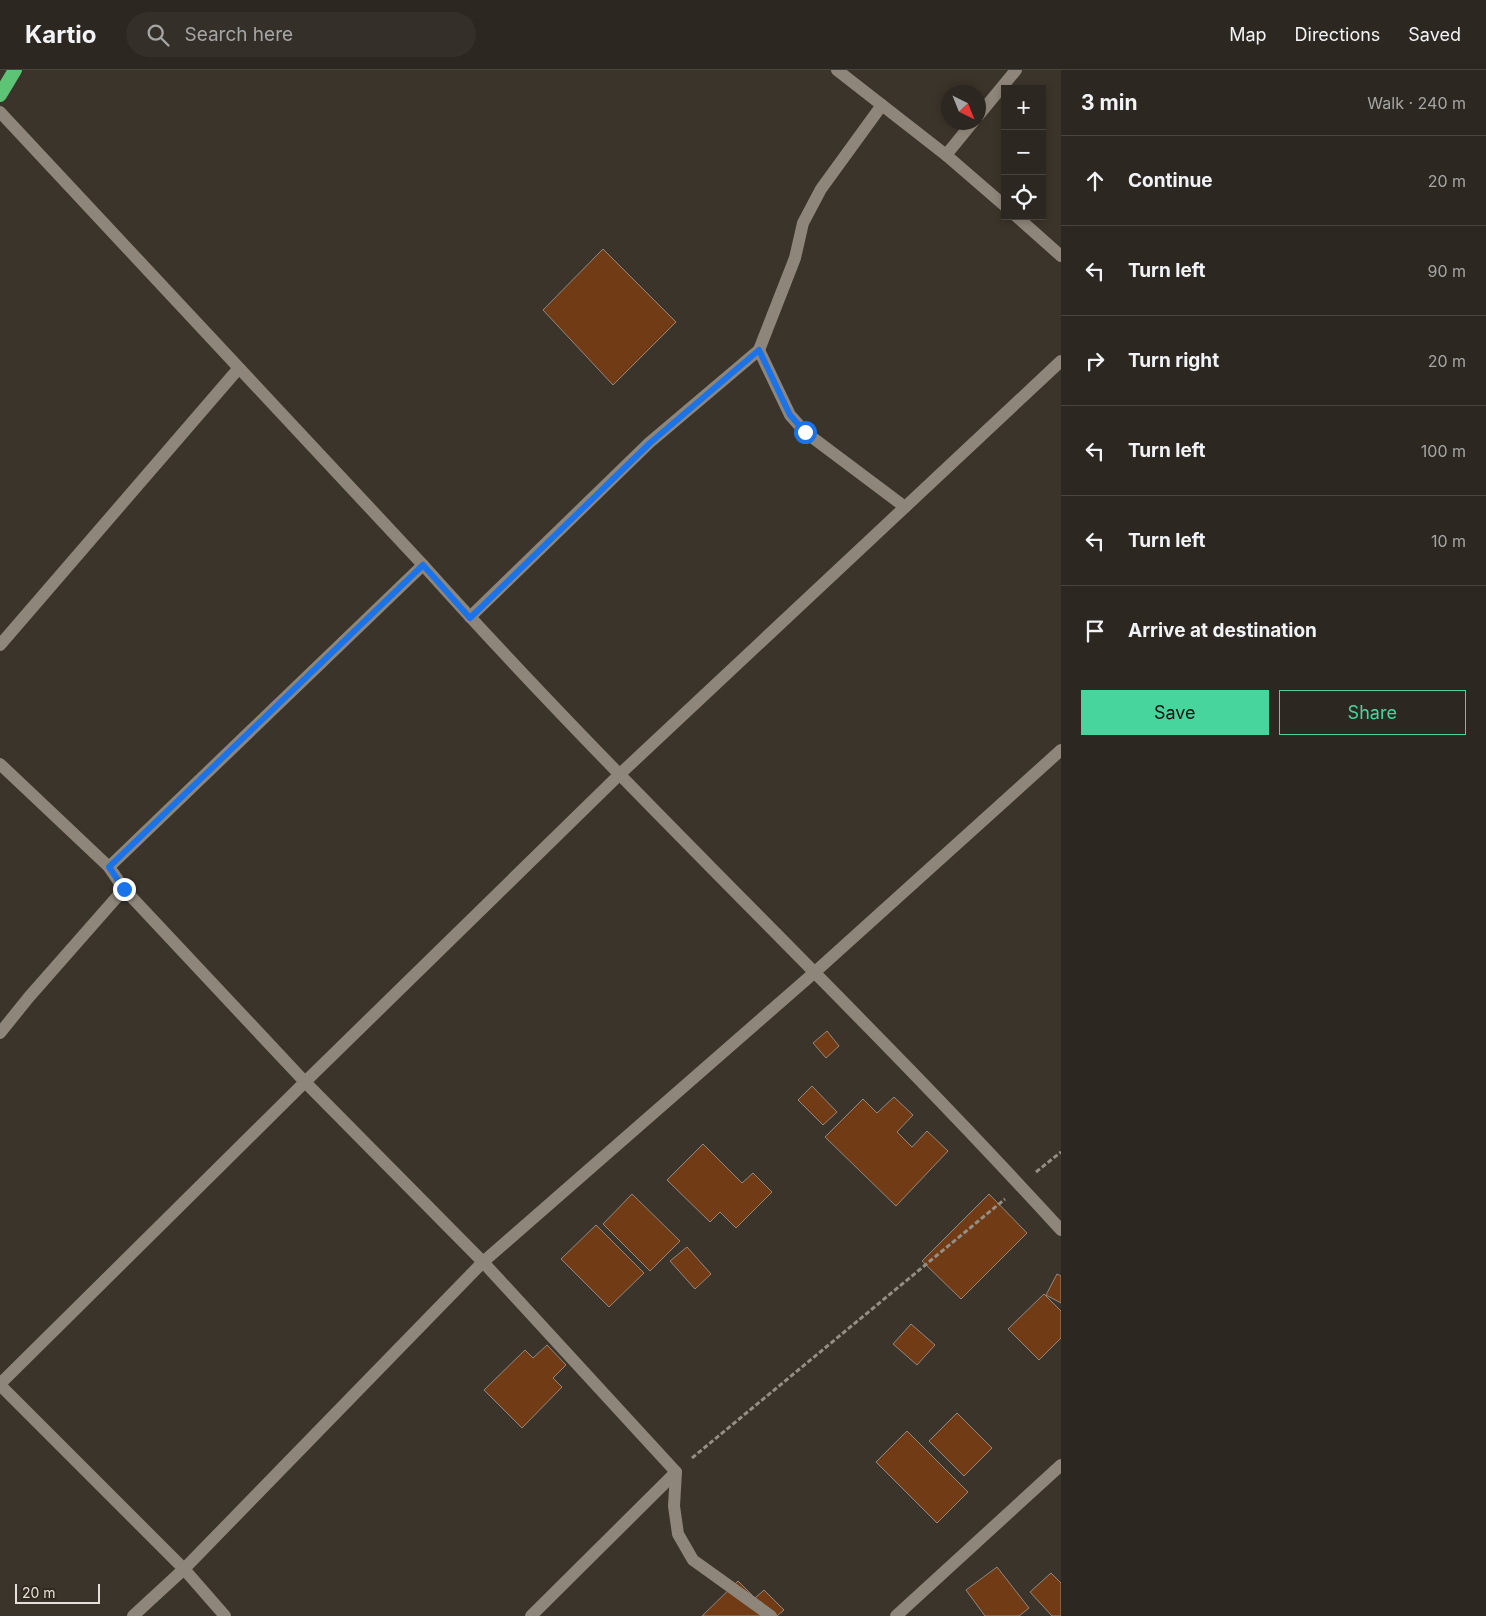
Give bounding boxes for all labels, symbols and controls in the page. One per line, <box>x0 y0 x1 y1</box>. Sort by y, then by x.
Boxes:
search box <box>126 12 476 57</box>
text: Kartio <box>25 20 96 49</box>
icon: search <box>144 21 172 49</box>
text: Search here <box>184 23 293 46</box>
text: Map <box>1229 24 1267 45</box>
text: Directions <box>1295 24 1380 45</box>
text: Saved <box>1408 24 1461 45</box>
north arrow <box>941 85 986 130</box>
map controls <box>1001 85 1046 220</box>
button: + <box>1001 85 1046 130</box>
text: 3 min <box>1081 90 1137 115</box>
text: Walk · 240 m <box>1367 93 1466 113</box>
button: − <box>1001 130 1046 175</box>
icon: ahead <box>1081 167 1109 195</box>
text: Continue <box>1128 169 1213 192</box>
text: 20 m <box>1428 171 1466 191</box>
button: locate <box>1001 175 1046 220</box>
icon: left <box>1081 257 1109 285</box>
text: Turn left <box>1128 259 1206 282</box>
text: 90 m <box>1427 261 1466 281</box>
icon: right <box>1081 347 1109 375</box>
text: Turn right <box>1128 349 1219 372</box>
text: 20 m <box>1428 351 1466 371</box>
route start <box>794 421 817 444</box>
icon: left <box>1081 437 1109 465</box>
text: Turn left <box>1128 439 1206 462</box>
text: 100 m <box>1421 441 1466 461</box>
icon: left <box>1081 527 1109 555</box>
text: Turn left <box>1128 529 1206 552</box>
text: 10 m <box>1431 531 1466 551</box>
icon: arrive <box>1081 617 1109 645</box>
text: Arrive at destination <box>1128 619 1317 642</box>
button: Save <box>1081 690 1269 735</box>
button: Share <box>1279 690 1466 735</box>
route end <box>113 878 136 901</box>
scale bar <box>15 1581 100 1604</box>
text: 20 m <box>22 1584 56 1601</box>

